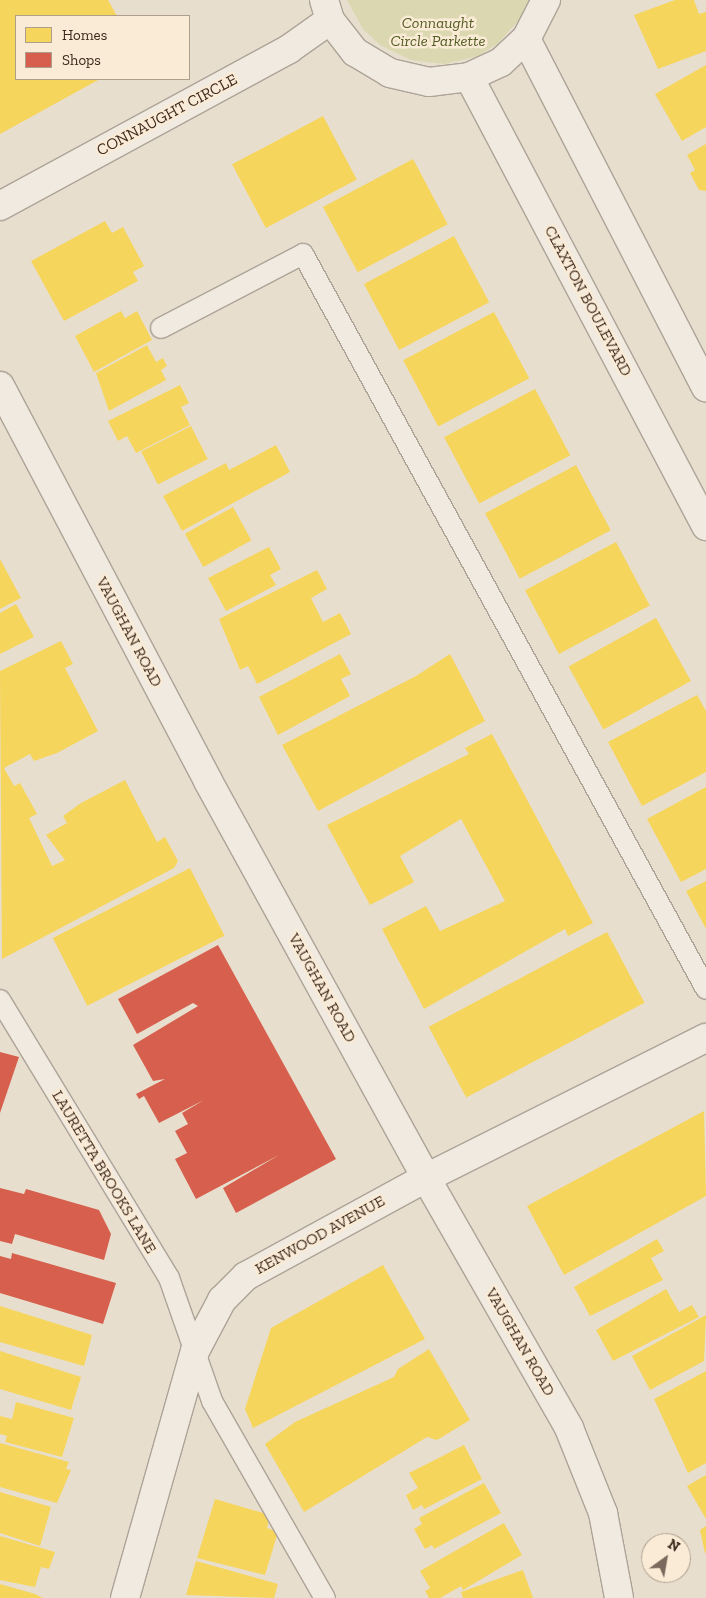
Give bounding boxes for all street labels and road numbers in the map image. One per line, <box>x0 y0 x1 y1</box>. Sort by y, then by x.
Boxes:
street label: CONNAUGHT CIRCLE <box>93 70 241 160</box>
street label: CLAXTON BOULEVARD <box>540 222 636 380</box>
street label: VAUGHAN ROAD <box>92 574 166 690</box>
street label: VAUGHAN ROAD <box>284 930 360 1046</box>
street label: LAURETTA BROOKS LANE <box>48 1087 160 1257</box>
street label: KENWOOD AVENUE <box>252 1191 388 1279</box>
street label: VAUGHAN ROAD <box>481 1284 559 1400</box>

